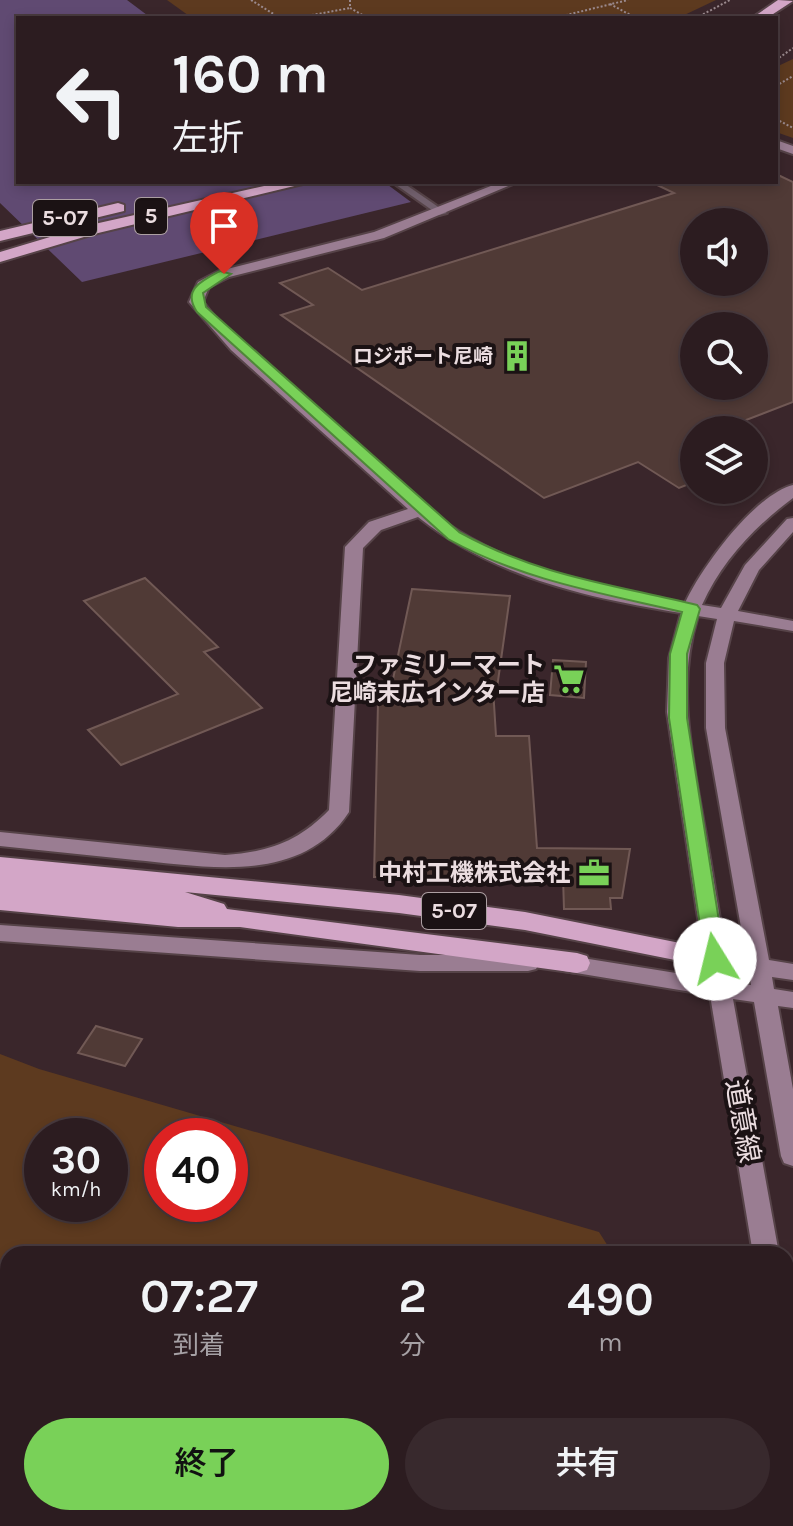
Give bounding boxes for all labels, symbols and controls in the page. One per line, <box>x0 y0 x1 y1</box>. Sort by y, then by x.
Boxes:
text: 160 m <box>172 41 329 106</box>
icon: left <box>40 48 144 152</box>
text: 左折 <box>172 117 244 159</box>
pin <box>190 192 258 274</box>
road number: 5 <box>135 198 167 234</box>
road number: 5-07 <box>33 200 97 236</box>
icon: arrive <box>202 204 246 248</box>
map controls <box>680 208 768 504</box>
button: sound <box>680 208 768 296</box>
button: search <box>680 312 768 400</box>
building icon: ロジポート尼崎 <box>500 339 534 373</box>
place label: ロジポート尼崎 <box>353 345 493 368</box>
button: layers <box>680 416 768 504</box>
place label: ファミリーマート 尼崎末広インター店 <box>329 651 545 707</box>
supermarket icon: ファミリーマート 尼崎末広インター店 <box>552 662 586 696</box>
office icon: 中村工機株式会社 <box>577 856 611 890</box>
place label: 中村工機株式会社 <box>378 859 570 887</box>
road number: 5-07 <box>422 893 486 929</box>
position arrow <box>673 917 757 1001</box>
street label: 道意線 <box>719 1077 767 1165</box>
speed limit sign: 40 <box>144 1118 248 1222</box>
text: 30 <box>51 1136 101 1183</box>
text: km/h <box>51 1178 101 1201</box>
text: 07:27 <box>140 1268 258 1324</box>
text: 2 <box>398 1268 427 1324</box>
text: 490 <box>567 1271 654 1327</box>
text: m <box>598 1327 623 1358</box>
text: 到着 <box>173 1330 225 1361</box>
text: 分 <box>400 1330 426 1361</box>
button: 終了 <box>24 1418 389 1510</box>
button: 共有 <box>405 1418 770 1510</box>

